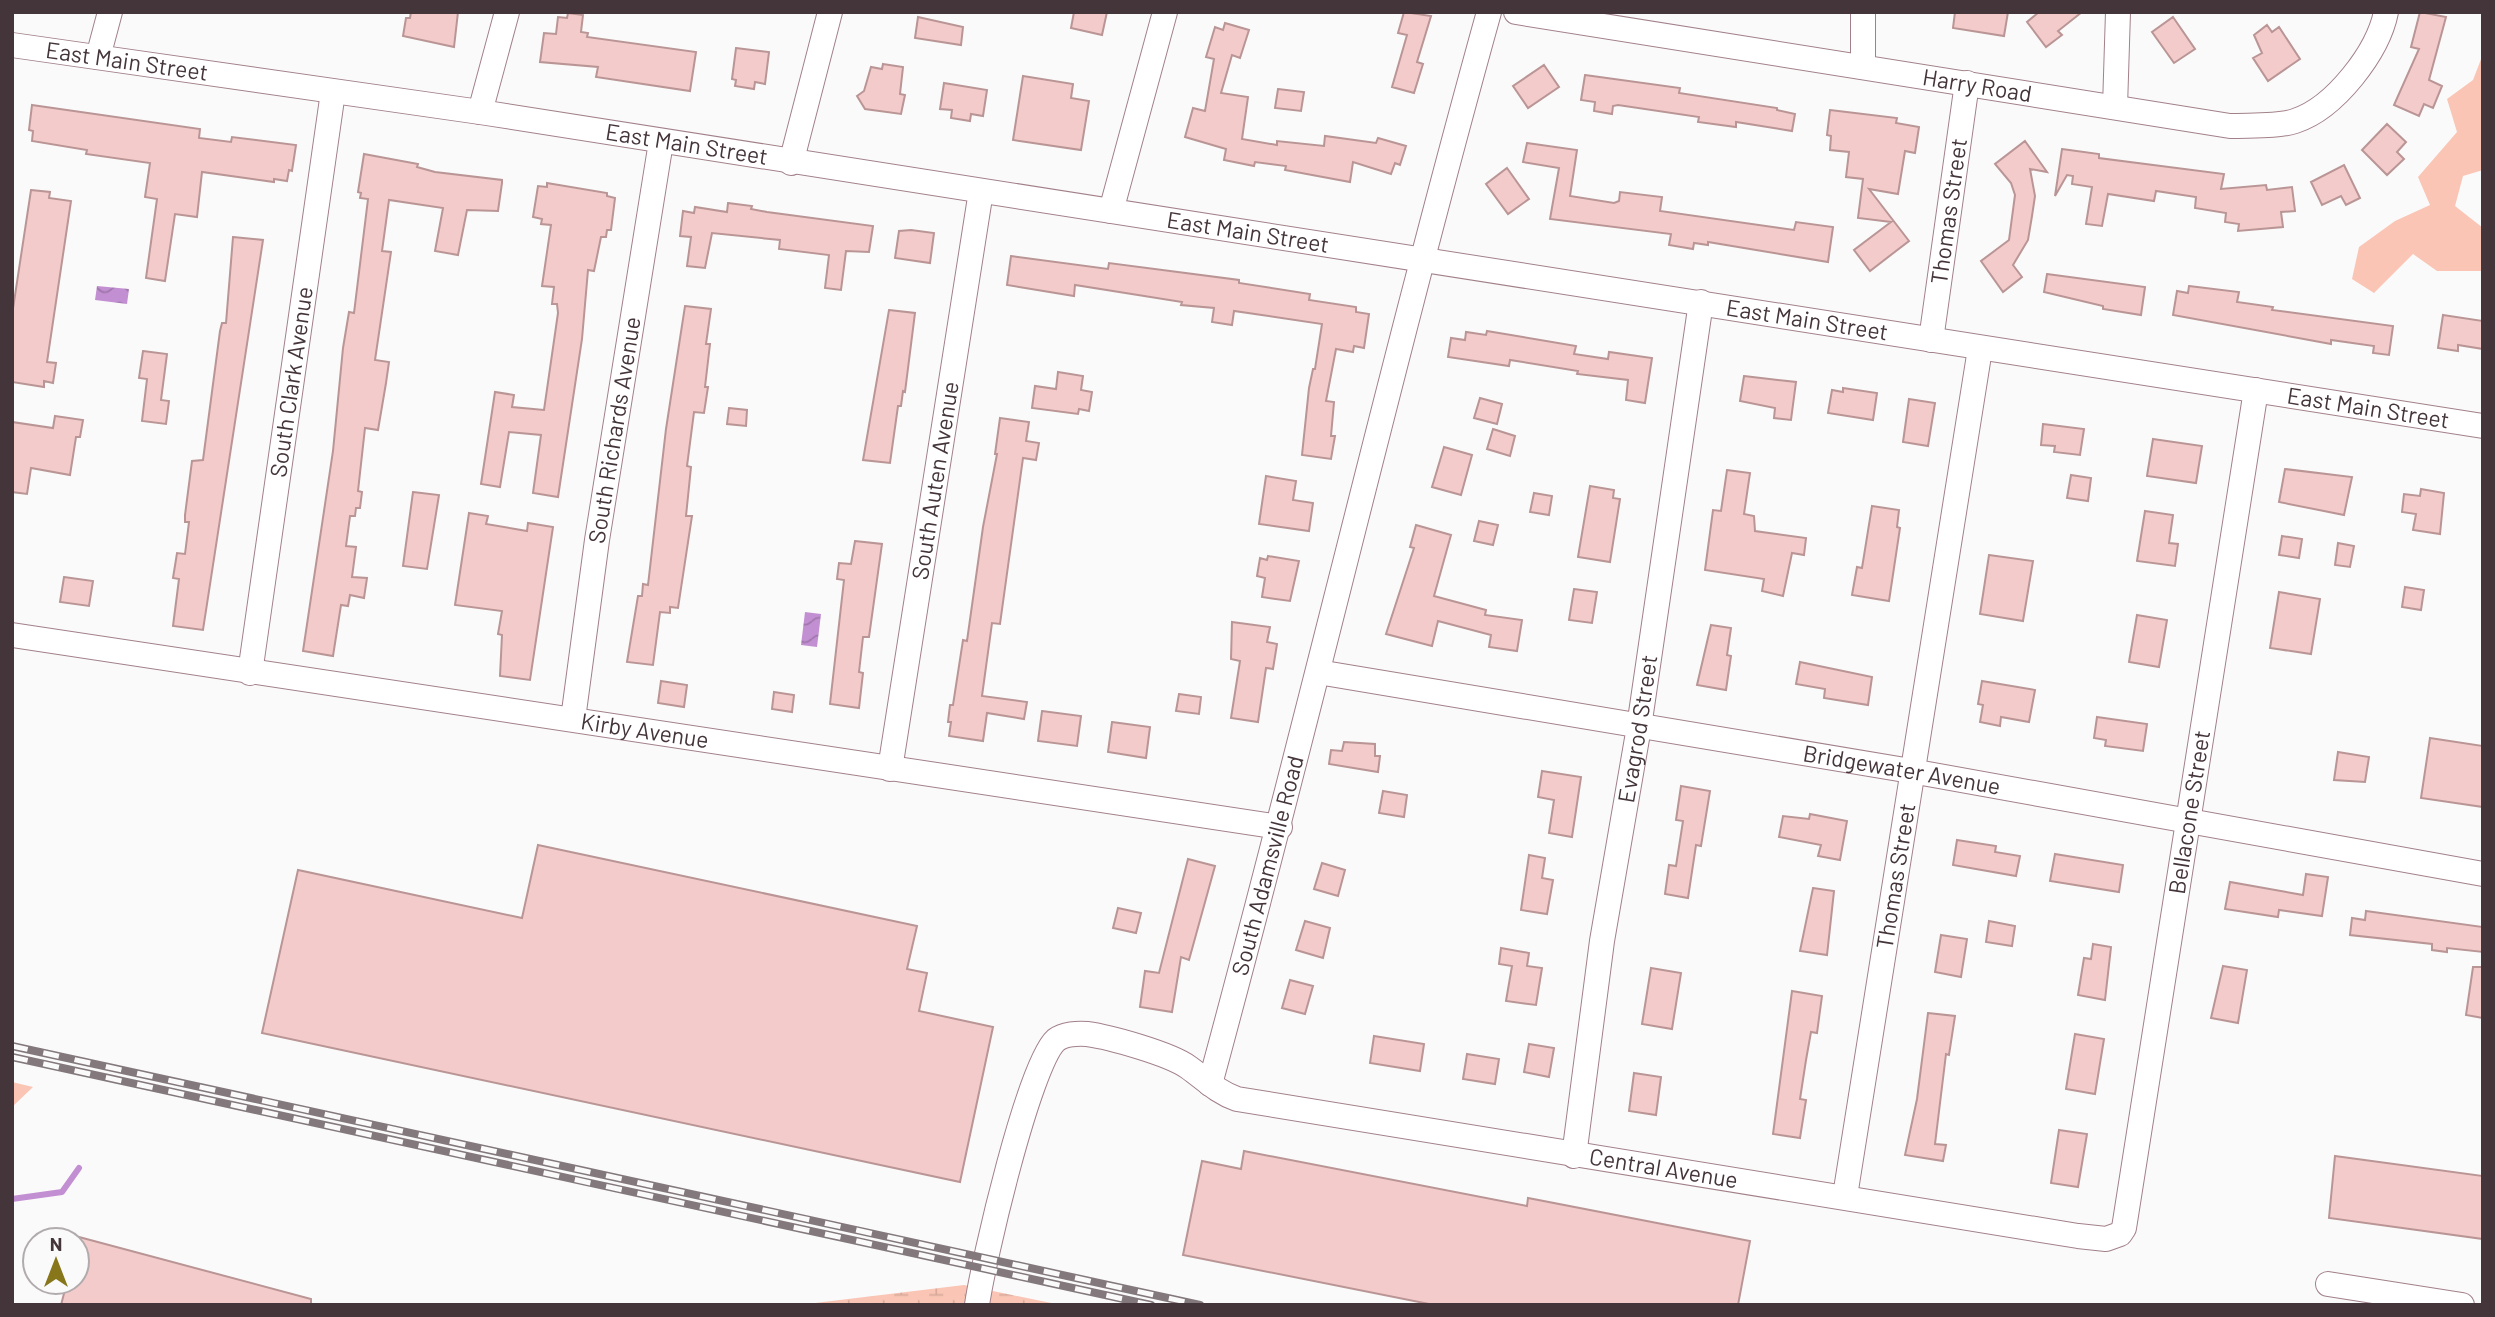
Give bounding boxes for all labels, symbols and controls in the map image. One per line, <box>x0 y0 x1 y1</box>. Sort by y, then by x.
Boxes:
street label: East Main Street <box>44 35 210 86</box>
street label: Harry Road <box>1921 62 2034 107</box>
street label: East Main Street <box>604 117 770 170</box>
street label: Thomas Street <box>1924 136 1972 286</box>
street label: East Main Street <box>1165 205 1331 258</box>
street label: South Clark Avenue <box>263 285 318 479</box>
street label: East Main Street <box>1724 293 1890 346</box>
street label: South Richards Avenue <box>582 314 646 545</box>
street label: South Auten Avenue <box>905 379 964 582</box>
street label: East Main Street <box>2285 381 2451 434</box>
street label: Evagrod Street <box>1611 653 1662 805</box>
street label: Kirby Avenue <box>579 706 711 753</box>
street label: Bellacone Street <box>2162 728 2215 896</box>
street label: Bridgewater Avenue <box>1801 738 2003 800</box>
street label: South Adamsville Road <box>1225 752 1309 978</box>
street label: Thomas Street <box>1870 801 1920 951</box>
street label: Central Avenue <box>1587 1142 1740 1193</box>
north arrow <box>21 1226 91 1296</box>
text: N <box>50 1232 62 1255</box>

